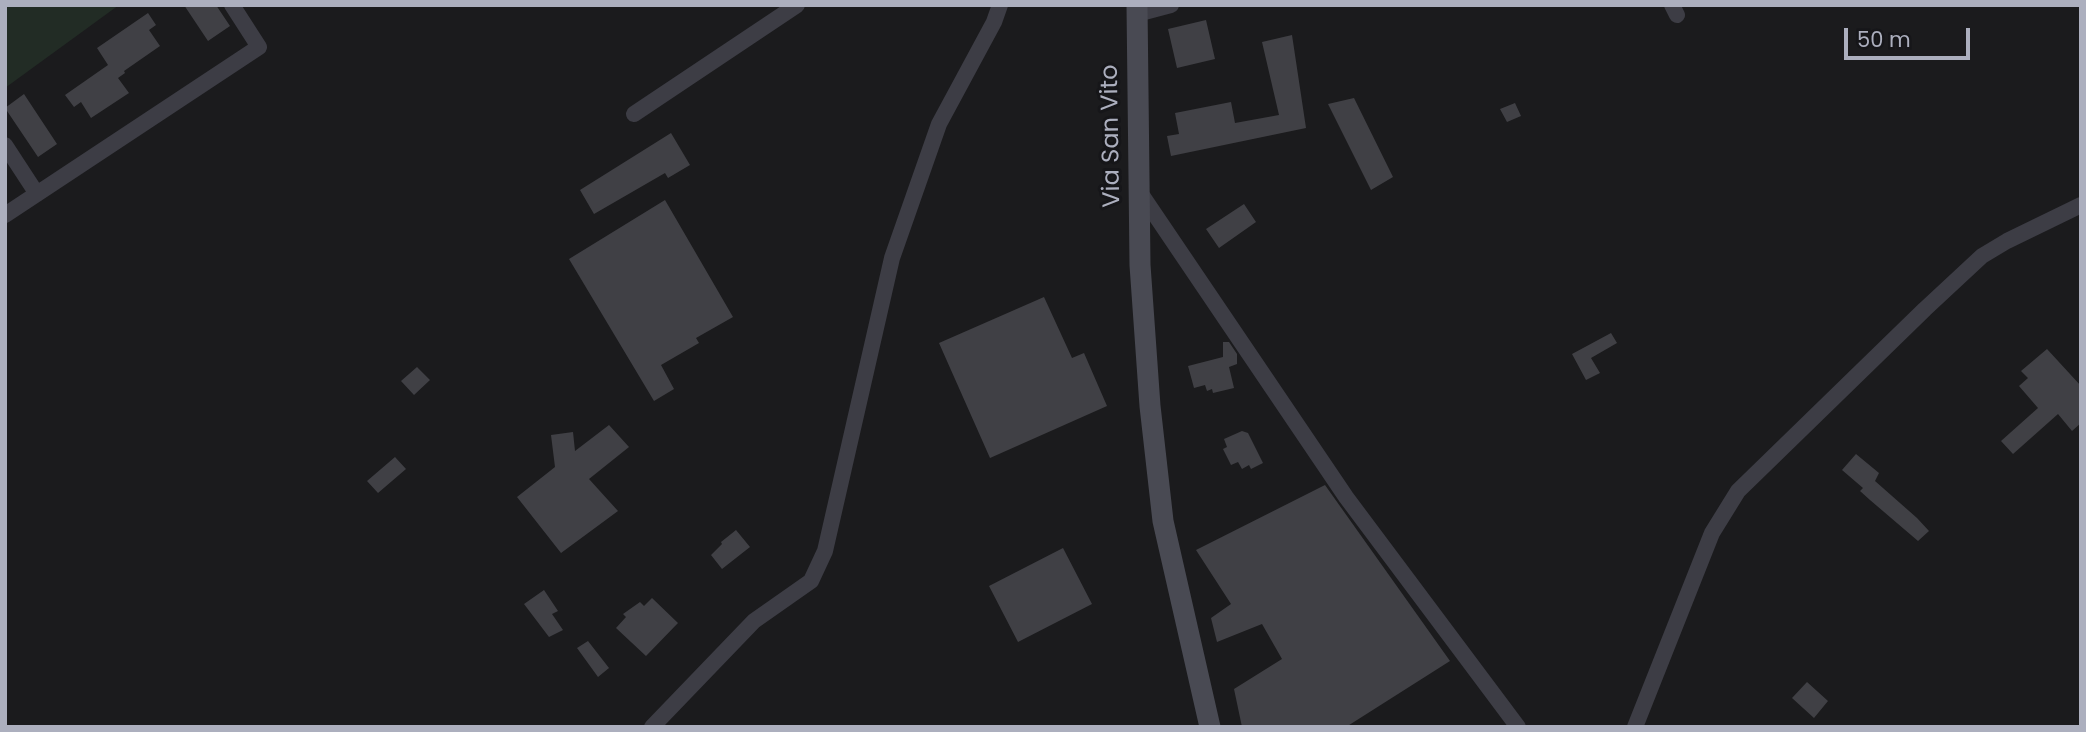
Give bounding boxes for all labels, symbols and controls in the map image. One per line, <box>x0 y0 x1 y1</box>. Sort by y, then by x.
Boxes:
scale bar <box>1848 14 1974 58</box>
text: 50 m <box>1857 25 1911 54</box>
street label: Via San Vito <box>1096 64 1128 208</box>

